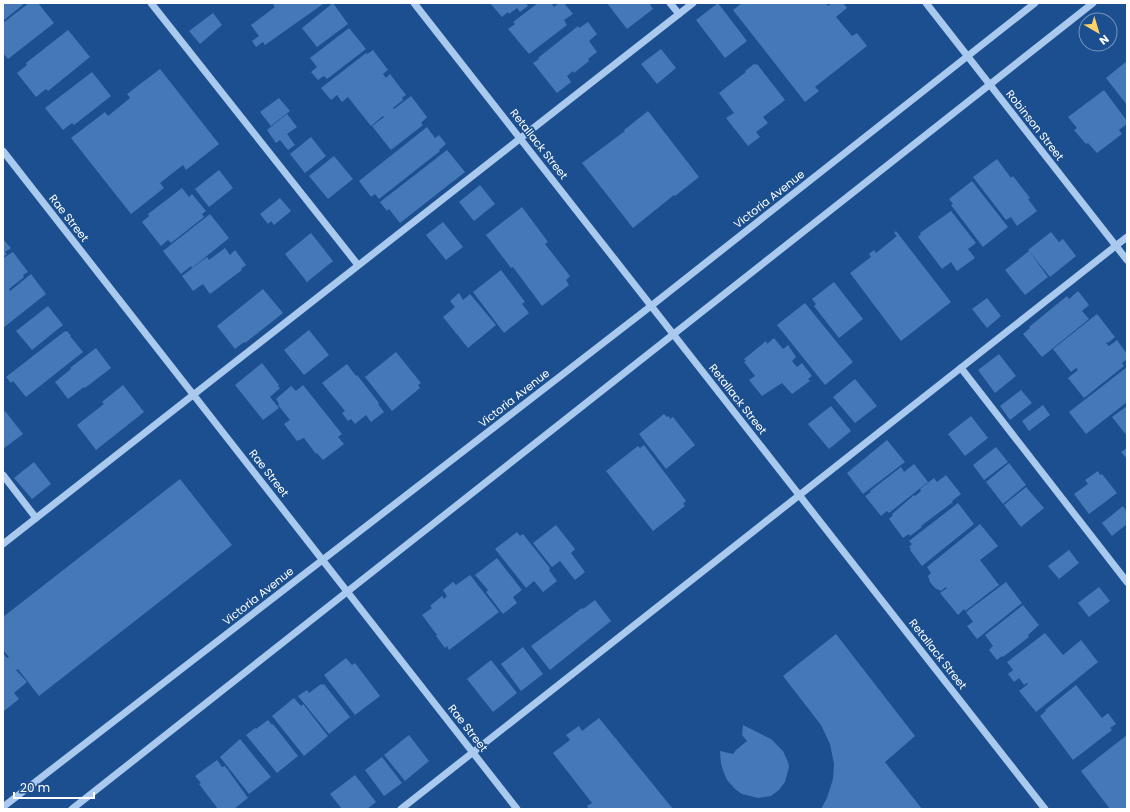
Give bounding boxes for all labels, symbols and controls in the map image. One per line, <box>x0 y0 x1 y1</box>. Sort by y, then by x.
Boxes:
north arrow <box>1078 12 1118 52</box>
text: N <box>1096 31 1112 49</box>
street label: Robinson Street <box>1002 86 1068 164</box>
street label: Retallack Street <box>506 105 572 183</box>
street label: Victoria Avenue <box>730 166 808 232</box>
street label: Rae Street <box>45 191 93 245</box>
street label: Retallack Street <box>705 360 771 438</box>
street label: Victoria Avenue <box>475 365 553 431</box>
street label: Rae Street <box>245 446 293 500</box>
street label: Victoria Avenue <box>219 563 297 629</box>
street label: Retallack Street <box>905 615 971 693</box>
street label: Rae Street <box>444 701 492 755</box>
scale bar <box>14 774 94 800</box>
text: 20 m <box>20 779 50 796</box>

